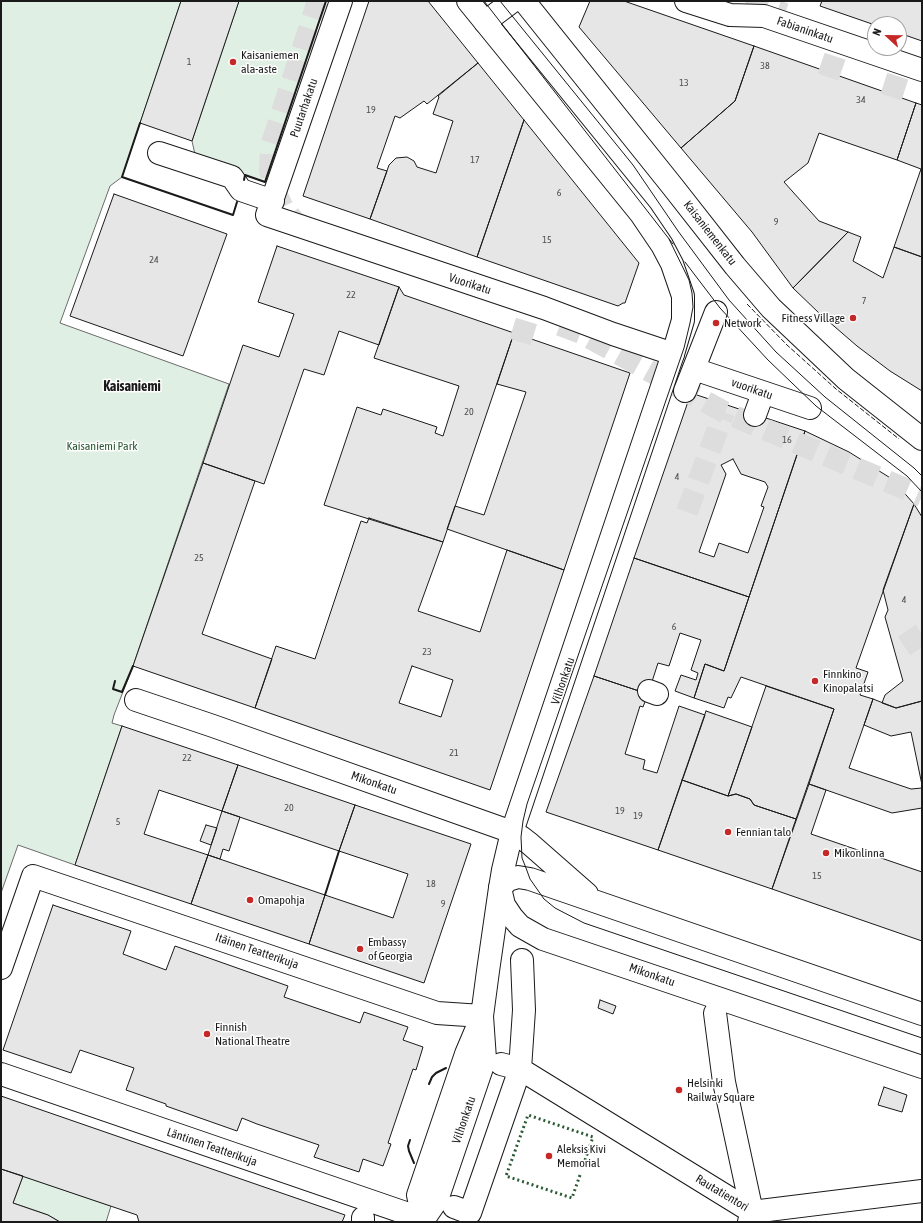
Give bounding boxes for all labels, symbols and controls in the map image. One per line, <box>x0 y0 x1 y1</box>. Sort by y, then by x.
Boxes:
street label: Fabianinkatu <box>775 14 835 46</box>
north arrow <box>867 16 907 56</box>
text: N <box>870 27 884 37</box>
place label: Kaisaniemen ala-aste <box>241 48 299 76</box>
house number: 1 <box>187 56 191 68</box>
marker: Kaisaniemen ala-aste <box>228 57 238 67</box>
house number: 38 <box>760 60 770 72</box>
street label: Puutarhakatu <box>287 77 321 139</box>
house number: 13 <box>679 77 689 89</box>
house number: 34 <box>856 94 866 106</box>
house number: 19 <box>366 104 376 116</box>
house number: 17 <box>470 154 480 166</box>
house number: 6 <box>557 187 561 199</box>
street label: Kaisaniemenkatu <box>680 198 740 268</box>
house number: 9 <box>774 216 778 228</box>
house number: 15 <box>542 234 552 246</box>
house number: 24 <box>149 254 159 266</box>
street label: Vuorikatu <box>447 270 493 298</box>
house number: 22 <box>346 289 356 301</box>
house number: 7 <box>862 295 866 307</box>
place label: Fitness Village <box>782 311 845 325</box>
marker: Fitness Village <box>848 313 858 323</box>
place label: Network <box>724 316 761 330</box>
marker: Network <box>711 318 721 328</box>
street label: vuorikatu <box>729 375 775 403</box>
district label: Kaisaniemi <box>103 379 161 395</box>
house number: 20 <box>464 406 474 418</box>
house number: 16 <box>782 434 792 446</box>
park label: Kaisaniemi Park <box>67 439 137 453</box>
house number: 4 <box>675 471 679 483</box>
house number: 25 <box>194 552 204 564</box>
house number: 4 <box>902 594 906 606</box>
house number: 6 <box>672 621 676 633</box>
house number: 23 <box>422 646 432 658</box>
street label: Vilhonkatu <box>548 655 578 707</box>
place label: Finnkino Kinopalatsi <box>823 667 874 695</box>
marker: Finnkino Kinopalatsi <box>810 676 820 686</box>
house number: 21 <box>449 747 459 759</box>
house number: 22 <box>182 752 192 764</box>
street label: Mikonkatu <box>349 768 399 798</box>
house number: 20 <box>284 802 294 814</box>
house number: 19 <box>615 805 625 817</box>
house number: 19 <box>633 810 643 822</box>
house number: 5 <box>116 816 120 828</box>
place label: Fennian talo <box>736 825 791 839</box>
marker: Fennian talo <box>723 827 733 837</box>
place label: Mikonlinna <box>834 846 884 860</box>
marker: Mikonlinna <box>821 848 831 858</box>
house number: 15 <box>812 870 822 882</box>
house number: 18 <box>426 878 436 890</box>
place label: Omapohja <box>258 893 305 907</box>
marker: Omapohja <box>245 895 255 905</box>
house number: 9 <box>441 898 445 910</box>
street label: Itäinen Teatterikuja <box>213 930 301 972</box>
place label: Embassy of Georgia <box>368 935 413 963</box>
marker: Embassy of Georgia <box>355 944 365 954</box>
street label: Mikonkatu <box>627 960 677 990</box>
place label: Finnish National Theatre <box>215 1020 290 1048</box>
marker: Finnish National Theatre <box>202 1029 212 1039</box>
place label: Helsinki Railway Square <box>687 1076 755 1104</box>
marker: Helsinki Railway Square <box>674 1085 684 1095</box>
street label: Vilhonkatu <box>449 1094 479 1146</box>
street label: Läntinen Teatterikuja <box>165 1125 259 1169</box>
place label: Aleksis Kivi Memorial <box>557 1142 606 1170</box>
marker: Aleksis Kivi Memorial <box>544 1151 554 1161</box>
street label: Rautatientori <box>693 1172 751 1214</box>

